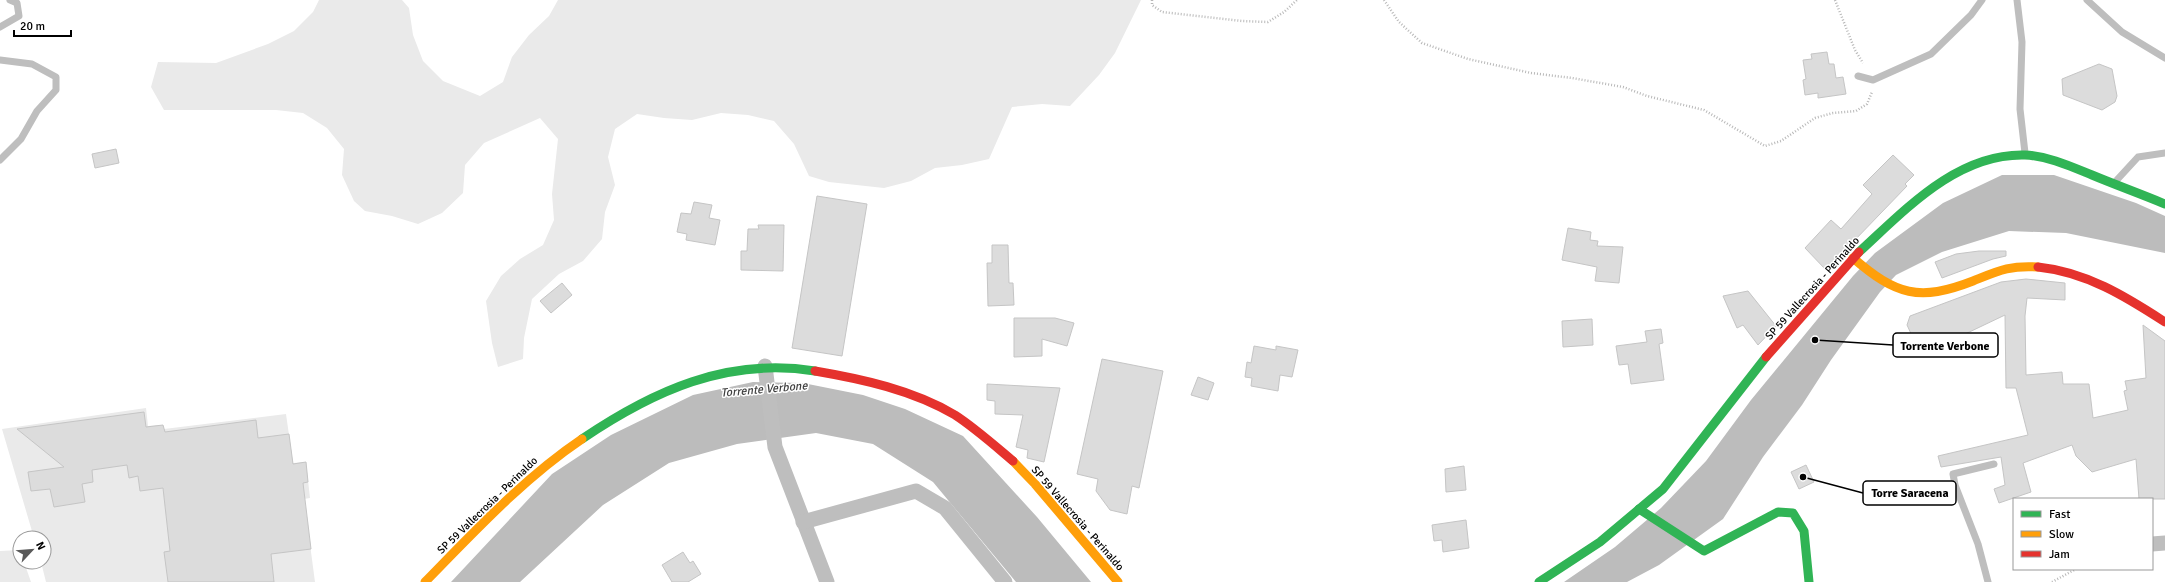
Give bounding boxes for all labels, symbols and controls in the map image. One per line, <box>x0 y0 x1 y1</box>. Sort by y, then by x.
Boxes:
scale bar <box>14 12 71 38</box>
text: 20 m <box>20 19 45 34</box>
street label: SP 59 Vallecrosia - Perinaldo <box>1763 234 1862 342</box>
callout: Torrente Verbone <box>1893 333 1998 357</box>
text: Torrente Verbone <box>1901 339 1989 354</box>
water label: Torrente Verbone <box>720 378 809 401</box>
street label: SP 59 Vallecrosia - Perinaldo <box>435 454 540 557</box>
street label: SP 59 Vallecrosia - Perinaldo <box>1029 463 1127 573</box>
callout: Torre Saracena <box>1863 481 1956 505</box>
text: Torre Saracena <box>1871 486 1949 501</box>
legend <box>2013 498 2153 570</box>
text: Fast <box>2049 507 2070 522</box>
text: Slow <box>2049 527 2074 542</box>
north arrow <box>12 530 52 570</box>
text: N <box>33 540 48 552</box>
text: Jam <box>2049 547 2070 562</box>

